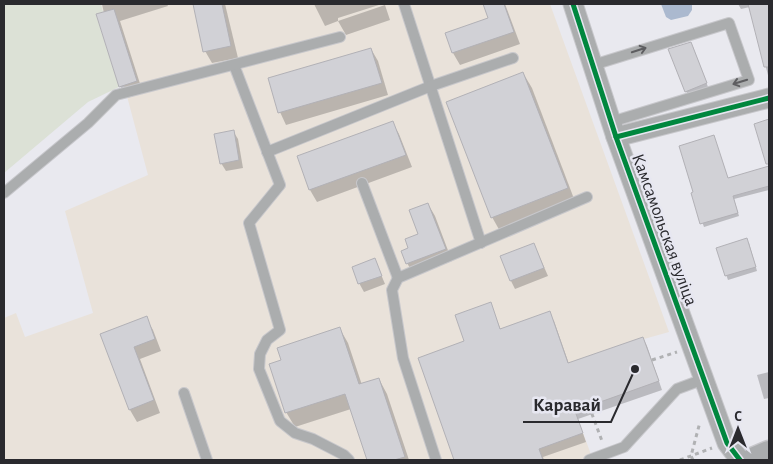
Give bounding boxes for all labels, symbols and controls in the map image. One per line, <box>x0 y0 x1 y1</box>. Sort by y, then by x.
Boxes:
one-way arrow <box>631 45 647 55</box>
one-way arrow <box>733 78 749 88</box>
street label: Камсамольская вуліца <box>628 152 700 308</box>
callout: Каравай <box>523 388 611 422</box>
text: Каравай <box>533 396 601 415</box>
north arrow <box>713 404 763 454</box>
text: С <box>734 410 742 424</box>

